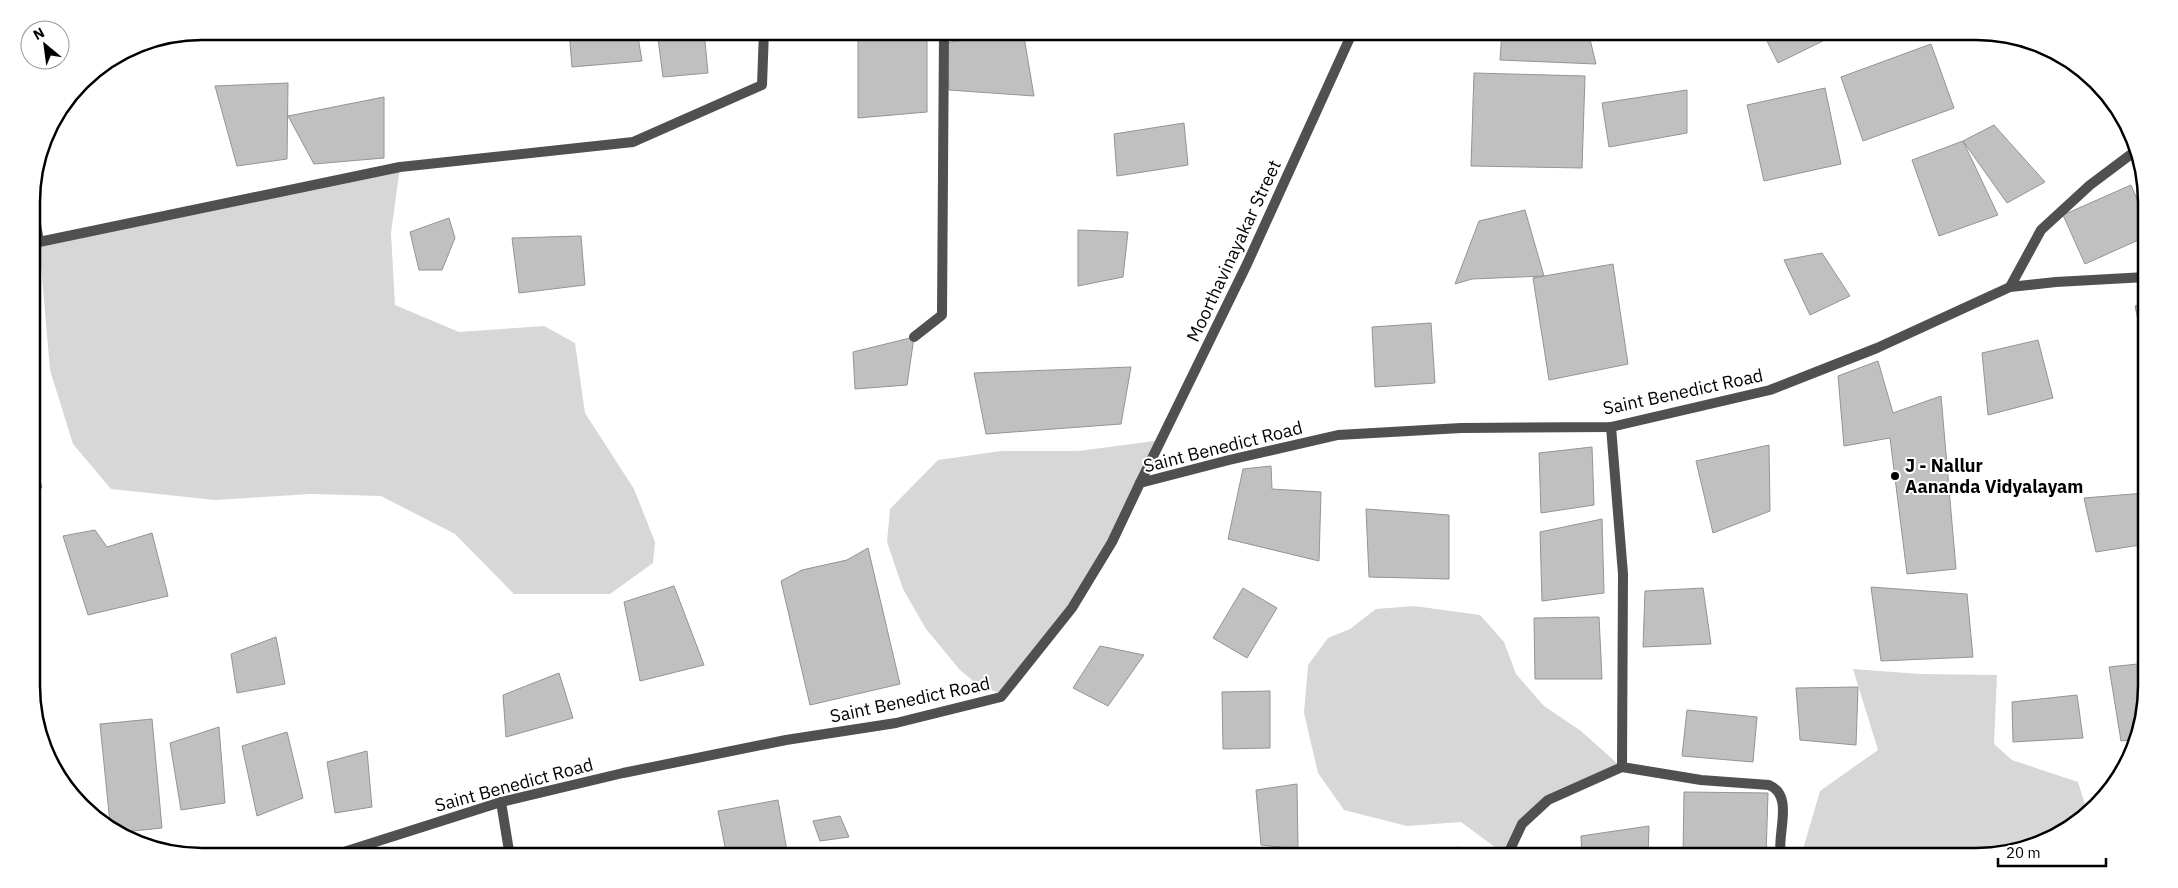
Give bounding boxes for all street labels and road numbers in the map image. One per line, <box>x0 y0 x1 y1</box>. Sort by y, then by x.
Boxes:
street label: Moorthavinayakar Street <box>1181 156 1286 345</box>
street label: Saint Benedict Road <box>1601 363 1765 420</box>
street label: Saint Benedict Road <box>1141 416 1305 477</box>
street label: Saint Benedict Road <box>828 671 992 728</box>
street label: Saint Benedict Road <box>432 752 596 817</box>

